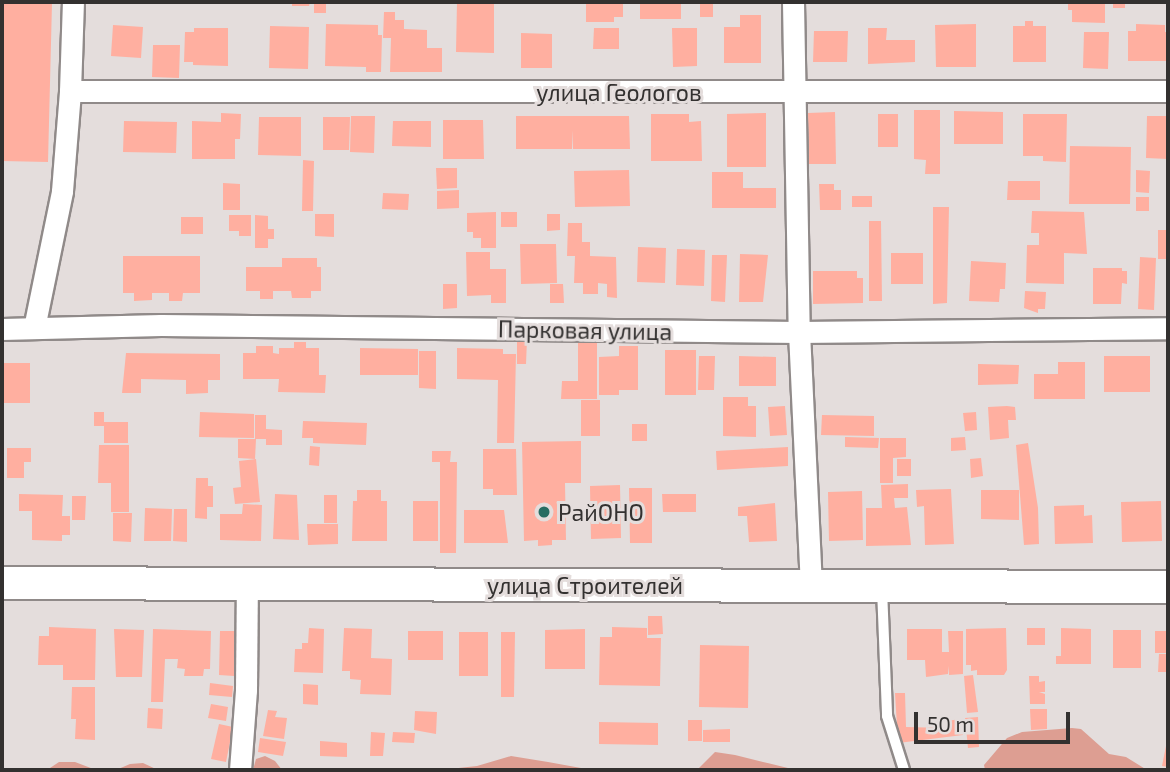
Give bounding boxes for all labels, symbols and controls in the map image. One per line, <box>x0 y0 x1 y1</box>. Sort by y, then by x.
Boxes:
street label: улица Геологов <box>536 78 702 106</box>
street label: Парковая улица <box>498 315 672 345</box>
place label: РайОНО <box>558 498 644 526</box>
marker: РайОНО <box>536 504 552 520</box>
street label: улица Строителей <box>487 571 683 599</box>
scale bar <box>918 698 1074 742</box>
text: 50 m <box>927 711 974 736</box>

